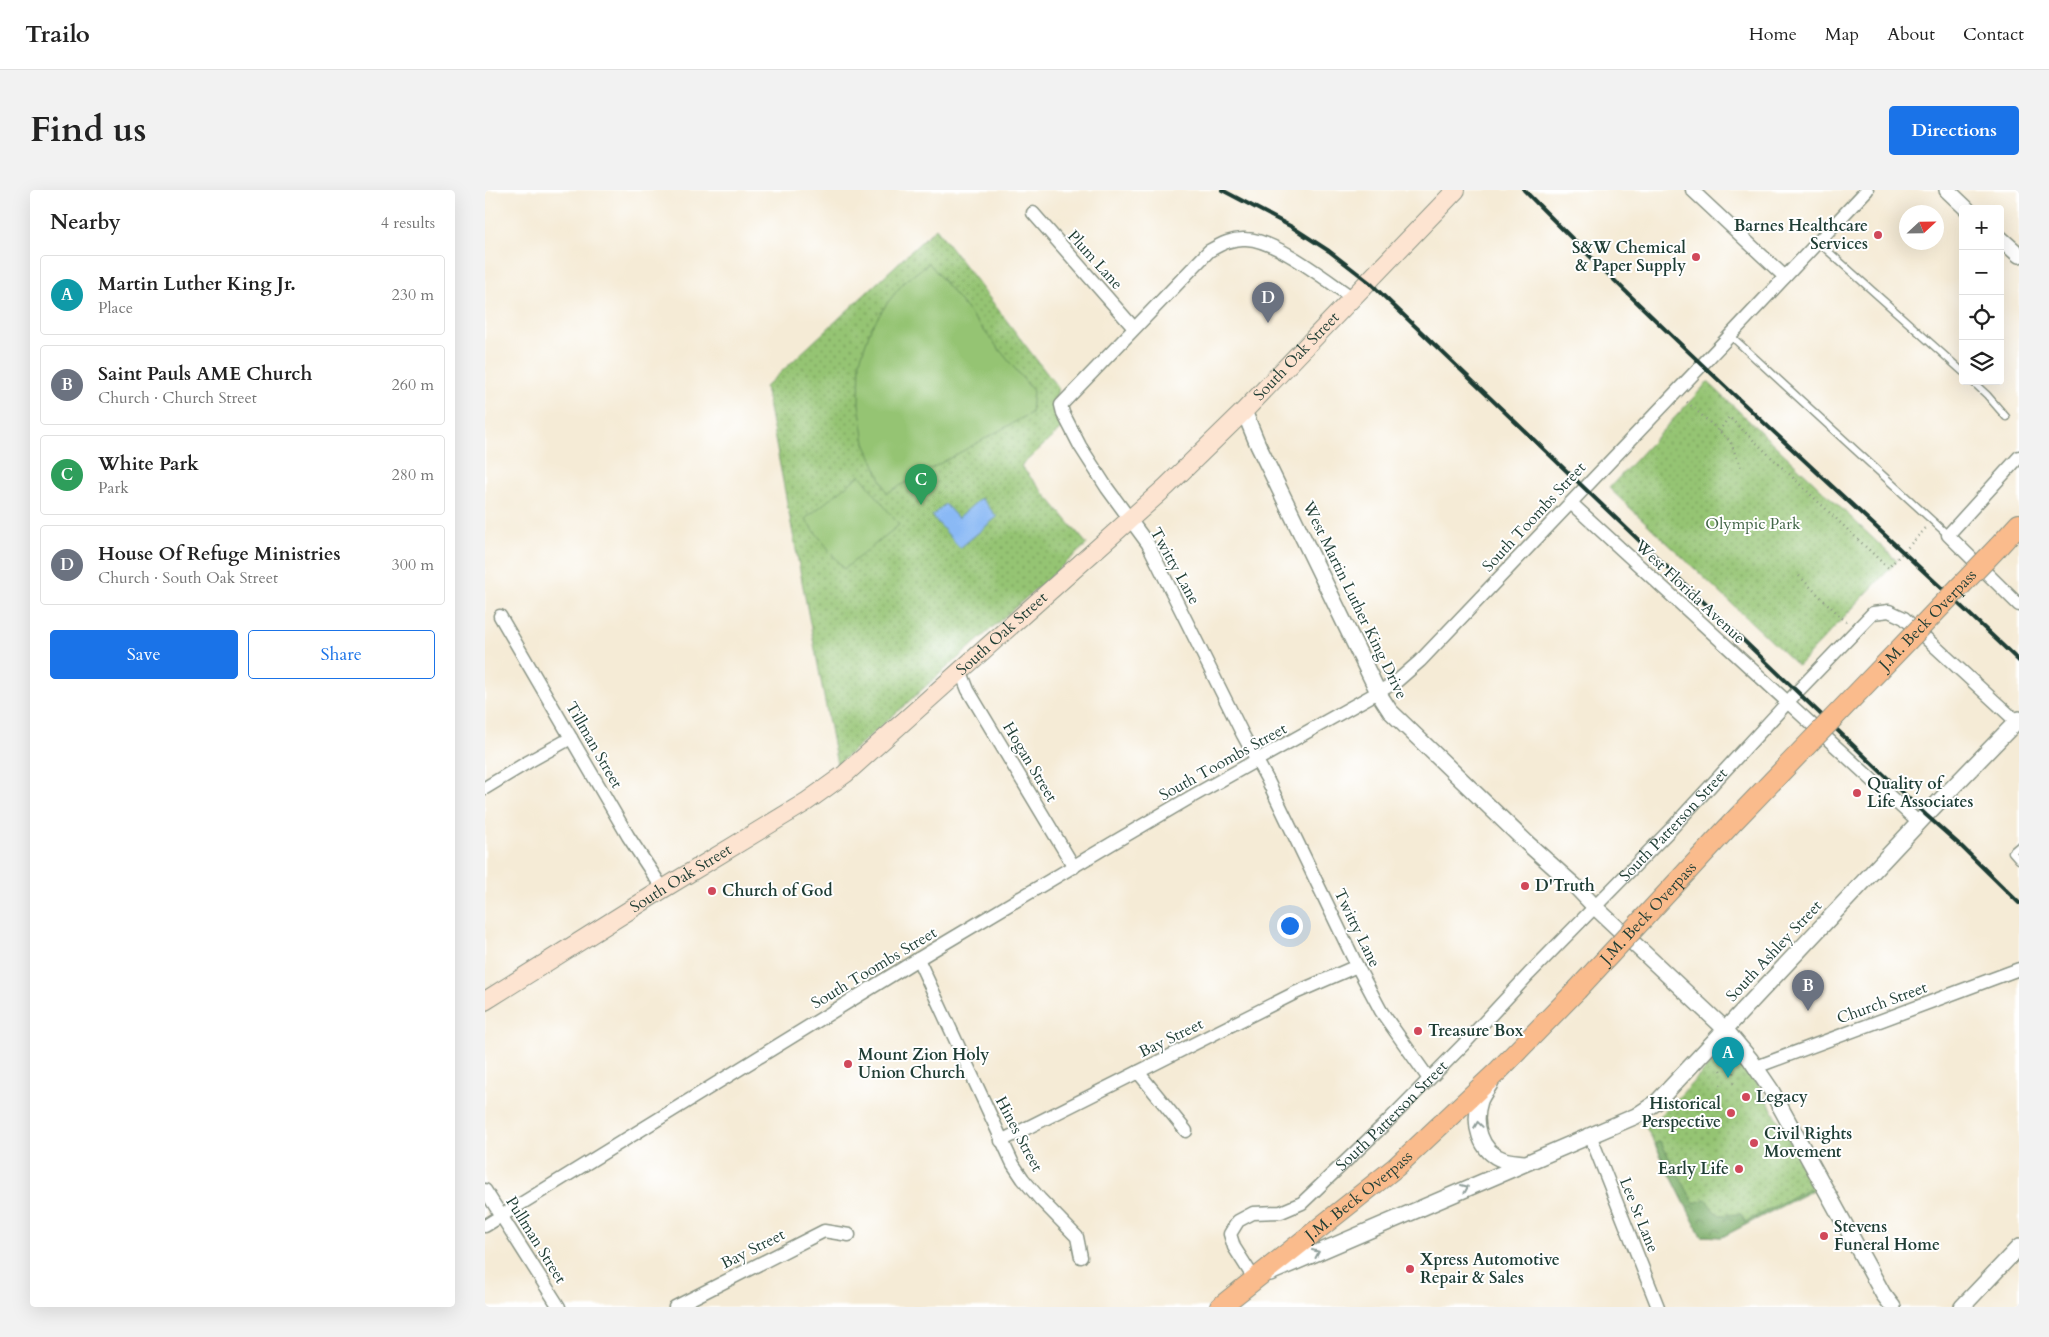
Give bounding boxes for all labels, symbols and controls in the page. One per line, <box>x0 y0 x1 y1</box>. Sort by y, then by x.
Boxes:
text: Trailo <box>25 18 90 51</box>
text: Home <box>1749 22 1797 47</box>
text: Map <box>1825 22 1859 47</box>
text: About <box>1887 22 1935 47</box>
text: Contact <box>1963 22 2024 47</box>
text: Find us <box>30 106 146 154</box>
button: Directions <box>1889 106 2019 155</box>
north arrow <box>1899 205 1944 250</box>
map controls <box>1959 205 2004 385</box>
button: + <box>1959 205 2004 250</box>
text: Nearby <box>50 208 121 237</box>
text: 4 results <box>381 212 435 234</box>
place label: Barnes Healthcare Services <box>1734 215 1868 255</box>
street label: Plum Lane <box>1062 225 1128 295</box>
marker: Barnes Healthcare Services <box>1872 229 1884 241</box>
place label: S&W Chemical & Paper Supply <box>1572 237 1686 277</box>
button: − <box>1959 250 2004 295</box>
marker: S&W Chemical & Paper Supply <box>1690 251 1702 263</box>
text: Martin Luther King Jr. <box>98 271 296 297</box>
pin: D <box>1252 282 1284 323</box>
text: A <box>61 284 73 306</box>
text: 230 m <box>392 284 434 306</box>
button: locate <box>1959 295 2004 340</box>
text: Place <box>98 297 133 319</box>
street label: South Oak Street <box>1248 307 1344 406</box>
button: layers <box>1959 340 2004 385</box>
text: Saint Pauls AME Church <box>98 361 312 387</box>
text: B <box>61 374 73 396</box>
text: 260 m <box>392 374 434 396</box>
text: Church · Church Street <box>98 387 257 409</box>
text: White Park <box>98 451 199 477</box>
street label: South Toombs Street <box>1477 457 1591 577</box>
text: C <box>61 464 73 486</box>
text: 280 m <box>392 464 434 486</box>
pin: C <box>905 464 937 505</box>
text: Park <box>98 477 129 499</box>
street label: West Martin Luther King Drive <box>1297 497 1413 703</box>
park label: Olympic Park <box>1705 513 1801 535</box>
street label: Twitty Lane <box>1145 524 1205 608</box>
street label: West Florida Avenue <box>1629 534 1750 649</box>
text: House Of Refuge Ministries <box>98 541 341 567</box>
text: D <box>60 554 74 576</box>
text: 300 m <box>392 554 434 576</box>
street label: J.M. Beck Overpass <box>1873 565 1982 677</box>
text: Church · South Oak Street <box>98 567 278 589</box>
street label: South Oak Street <box>951 587 1052 681</box>
button: Save <box>50 630 238 679</box>
button: Share <box>248 630 435 679</box>
street label: Tillman Street <box>560 698 628 792</box>
street label: Hogan Street <box>997 718 1063 806</box>
street label: South Toombs Street <box>1155 718 1291 806</box>
street label: South Patterson Street <box>1614 763 1733 887</box>
place label: Quality of Life Associates <box>1867 773 1973 813</box>
marker: Quality of Life Associates <box>1851 787 1863 799</box>
street label: South Oak Street <box>626 839 736 918</box>
street label: J.M. Beck Overpass <box>1594 857 1702 971</box>
place label: D'Truth <box>1535 875 1595 897</box>
place label: Church of God <box>722 880 833 902</box>
marker: D'Truth <box>1519 880 1531 892</box>
marker: Church of God <box>706 885 718 897</box>
street label: Twitty Lane <box>1329 885 1385 971</box>
street label: South Ashley Street <box>1721 895 1827 1007</box>
your location <box>1277 913 1303 939</box>
street label: South Toombs Street <box>807 922 941 1014</box>
pin: B <box>1792 970 1824 1011</box>
street label: Church Street <box>1834 977 1930 1029</box>
street label: Bay Street <box>1135 1013 1207 1063</box>
place label: Treasure Box <box>1428 1020 1524 1042</box>
marker: Treasure Box <box>1412 1025 1424 1037</box>
pin: A <box>1712 1037 1744 1078</box>
place label: Mount Zion Holy Union Church <box>858 1044 989 1084</box>
street label: South Patterson Street <box>1331 1056 1453 1176</box>
marker: Mount Zion Holy Union Church <box>842 1058 854 1070</box>
place label: Legacy <box>1756 1086 1808 1108</box>
marker: Legacy <box>1740 1091 1752 1103</box>
street label: Hines Street <box>990 1092 1048 1176</box>
place label: Historical Perspective <box>1642 1093 1721 1133</box>
marker: Historical Perspective <box>1725 1107 1737 1119</box>
one-way arrow <box>1473 1120 1484 1128</box>
place label: Civil Rights Movement <box>1764 1123 1852 1163</box>
marker: Civil Rights Movement <box>1748 1137 1760 1149</box>
street label: J.M. Beck Overpass <box>1299 1146 1418 1247</box>
place label: Early Life <box>1658 1158 1729 1180</box>
marker: Early Life <box>1733 1163 1745 1175</box>
street label: Lee St Lane <box>1614 1174 1664 1256</box>
one-way arrow <box>1460 1184 1469 1195</box>
street label: Pullman Street <box>501 1192 571 1288</box>
place label: Stevens Funeral Home <box>1834 1216 1940 1256</box>
street label: Bay Street <box>717 1224 789 1274</box>
marker: Stevens Funeral Home <box>1818 1230 1830 1242</box>
one-way arrow <box>1311 1248 1320 1259</box>
place label: Xpress Automotive Repair & Sales <box>1420 1249 1560 1289</box>
marker: Xpress Automotive Repair & Sales <box>1404 1263 1416 1275</box>

